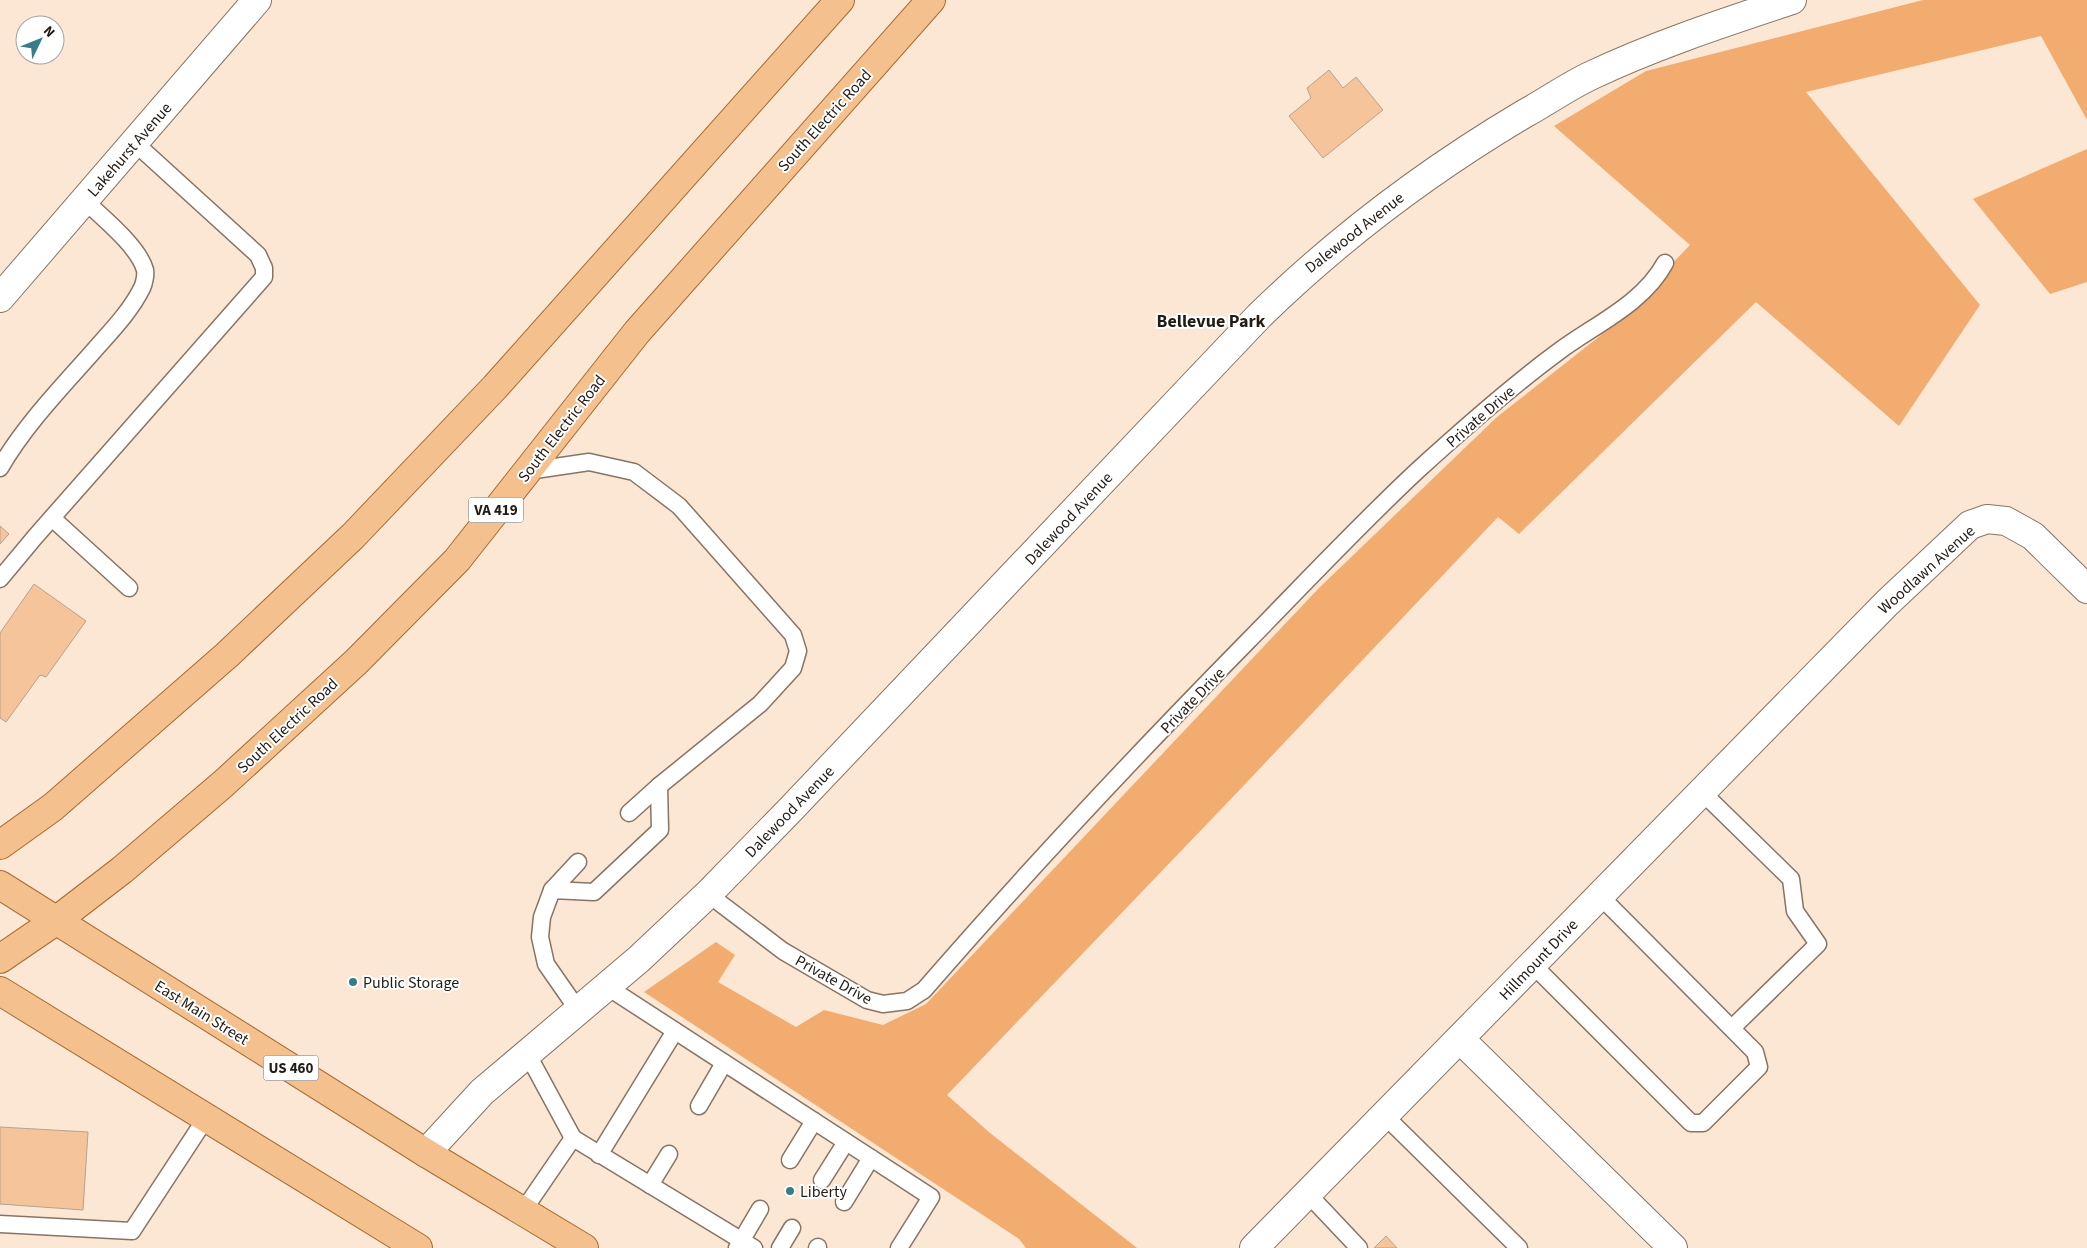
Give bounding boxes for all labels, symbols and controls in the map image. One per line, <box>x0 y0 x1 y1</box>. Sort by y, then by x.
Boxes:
north arrow <box>15 15 65 65</box>
text: N <box>38 22 59 42</box>
street label: South Electric Road <box>773 65 877 177</box>
street label: Lakehurst Avenue <box>83 98 177 202</box>
street label: Dalewood Avenue <box>1300 187 1409 278</box>
district label: Bellevue Park <box>1157 309 1266 334</box>
street label: South Electric Road <box>513 370 611 487</box>
street label: Private Drive <box>1442 381 1520 453</box>
street label: Dalewood Avenue <box>1020 467 1118 570</box>
road number: VA 419 <box>468 498 524 522</box>
street label: Woodlawn Avenue <box>1873 520 1980 619</box>
street label: Private Drive <box>1155 663 1230 739</box>
street label: South Electric Road <box>232 673 343 778</box>
street label: Dalewood Avenue <box>740 761 839 863</box>
street label: Hillmount Drive <box>1494 914 1583 1005</box>
street label: Private Drive <box>791 950 876 1010</box>
place label: Public Storage <box>363 972 459 994</box>
street label: East Main Street <box>150 975 253 1051</box>
marker: Public Storage <box>347 976 359 988</box>
road number: US 460 <box>264 1056 318 1080</box>
place label: Liberty <box>800 1181 847 1203</box>
marker: Liberty <box>784 1185 796 1197</box>

